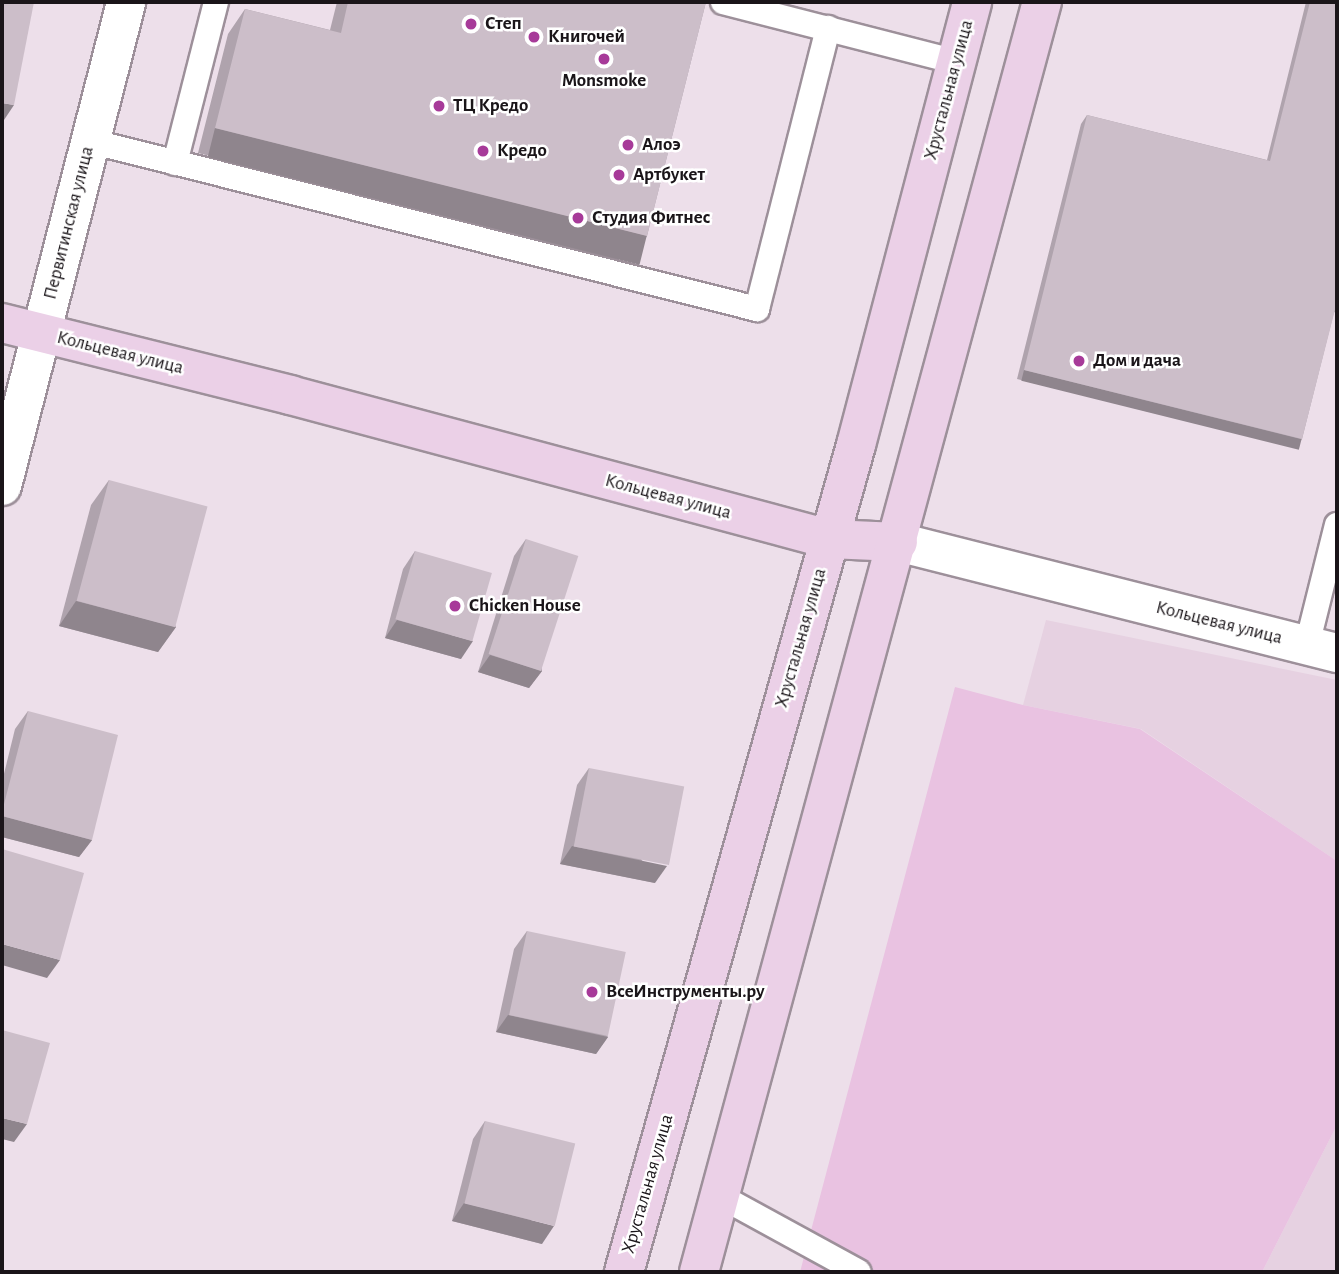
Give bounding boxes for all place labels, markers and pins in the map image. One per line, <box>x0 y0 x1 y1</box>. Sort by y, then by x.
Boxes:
place label: Степ <box>485 13 522 35</box>
marker: Степ <box>463 16 479 32</box>
place label: Книгочей <box>548 26 625 48</box>
marker: Книгочей <box>526 29 542 45</box>
marker: Monsmoke <box>596 51 612 67</box>
place label: Monsmoke <box>562 70 646 92</box>
place label: ТЦ Кредо <box>453 95 528 117</box>
marker: ТЦ Кредо <box>431 98 447 114</box>
place label: Алоэ <box>642 134 681 156</box>
marker: Алоэ <box>620 137 636 153</box>
place label: Кредо <box>497 140 547 162</box>
marker: Кредо <box>475 143 491 159</box>
place label: Артбукет <box>633 164 705 186</box>
marker: Артбукет <box>611 167 627 183</box>
place label: Студия Фитнес <box>592 207 710 229</box>
marker: Студия Фитнес <box>570 210 586 226</box>
place label: Дом и дача <box>1093 350 1181 372</box>
marker: Дом и дача <box>1071 353 1087 369</box>
place label: Chicken House <box>469 595 581 617</box>
marker: Chicken House <box>447 598 463 614</box>
place label: ВсеИнструменты.ру <box>606 981 764 1003</box>
marker: ВсеИнструменты.ру <box>584 984 600 1000</box>

